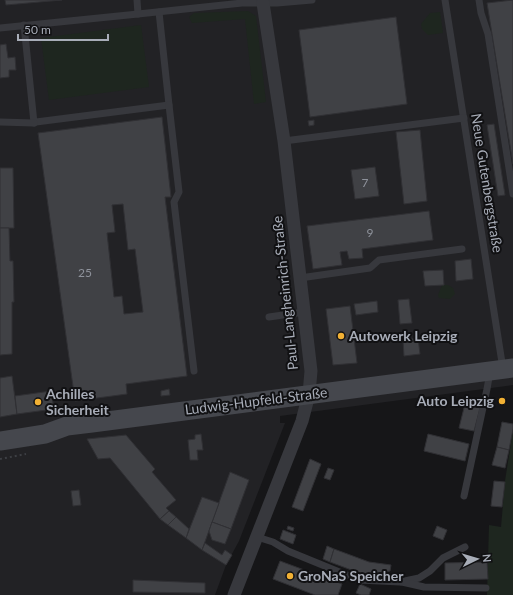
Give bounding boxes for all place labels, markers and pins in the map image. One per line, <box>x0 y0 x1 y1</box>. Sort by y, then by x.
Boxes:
place label: Autowerk Leipzig <box>348 327 458 344</box>
marker: Autowerk Leipzig <box>336 331 346 341</box>
place label: Achilles Sicherheit <box>45 385 109 418</box>
place label: Auto Leipzig <box>416 392 495 409</box>
marker: Auto Leipzig <box>497 396 507 406</box>
marker: Achilles Sicherheit <box>33 397 43 407</box>
place label: GroNaS Speicher <box>298 567 404 584</box>
marker: GroNaS Speicher <box>285 571 295 581</box>

